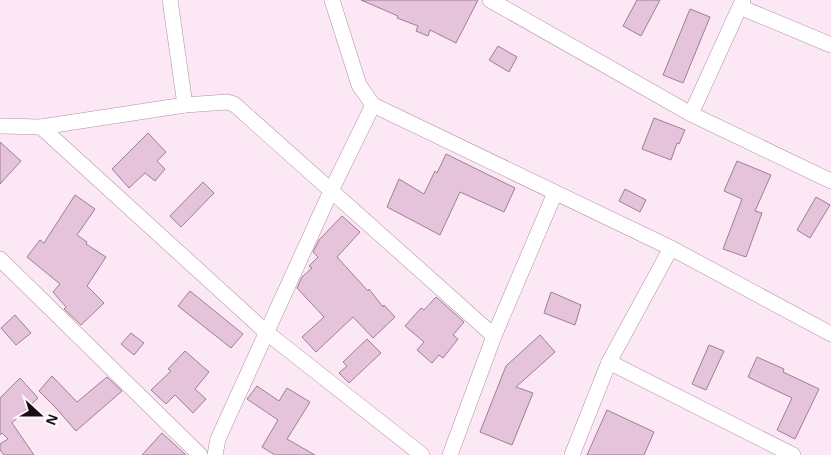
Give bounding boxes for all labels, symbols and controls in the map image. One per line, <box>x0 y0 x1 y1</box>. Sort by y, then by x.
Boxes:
north arrow <box>15 390 65 440</box>
text: N <box>43 412 61 427</box>

